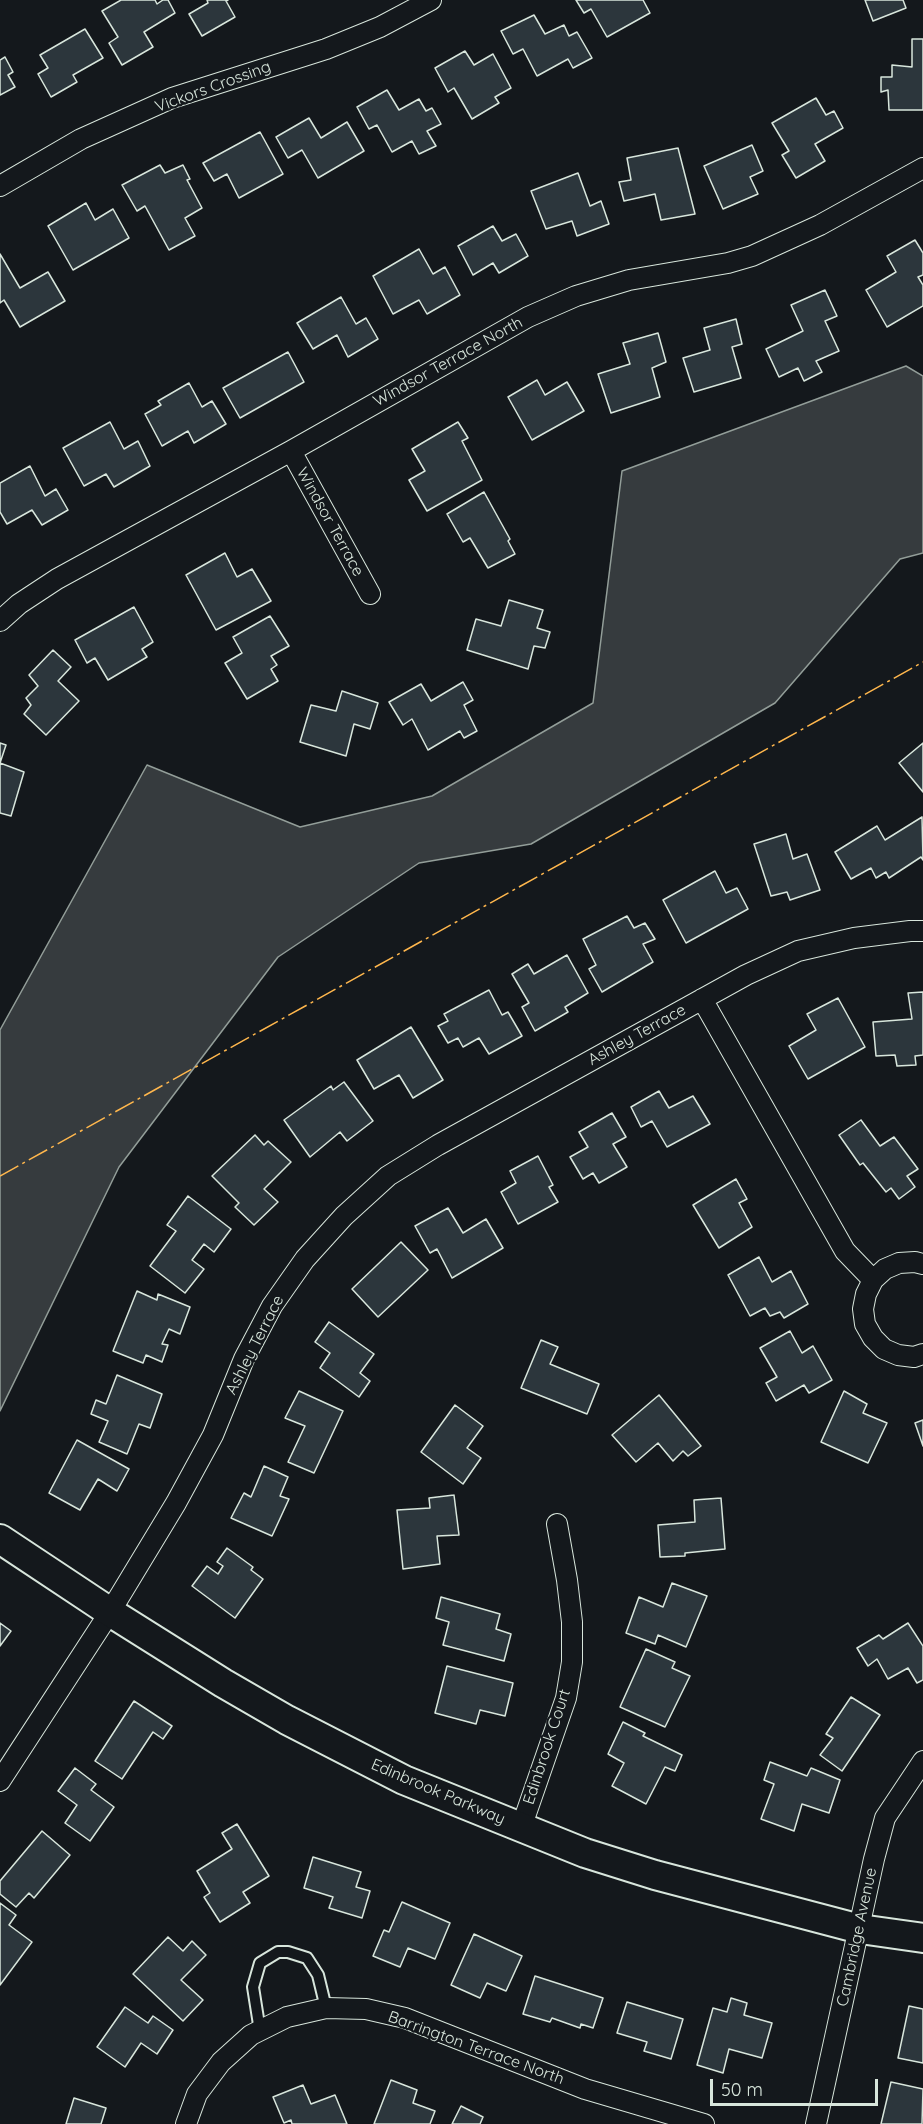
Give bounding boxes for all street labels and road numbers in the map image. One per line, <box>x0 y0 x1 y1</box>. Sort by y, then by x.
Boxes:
street label: Vickors Crossing <box>152 57 274 117</box>
street label: Windsor Terrace North <box>370 313 526 411</box>
street label: Windsor Terrace <box>292 464 368 580</box>
street label: Ashley Terrace <box>585 1000 689 1070</box>
street label: Ashley Terrace <box>222 1292 288 1398</box>
street label: Edinbrook Court <box>519 1687 575 1807</box>
street label: Edinbrook Parkway <box>368 1755 508 1829</box>
street label: Cambridge Avenue <box>833 1866 881 2008</box>
street label: Barrington Terrace North <box>385 2007 567 2089</box>

